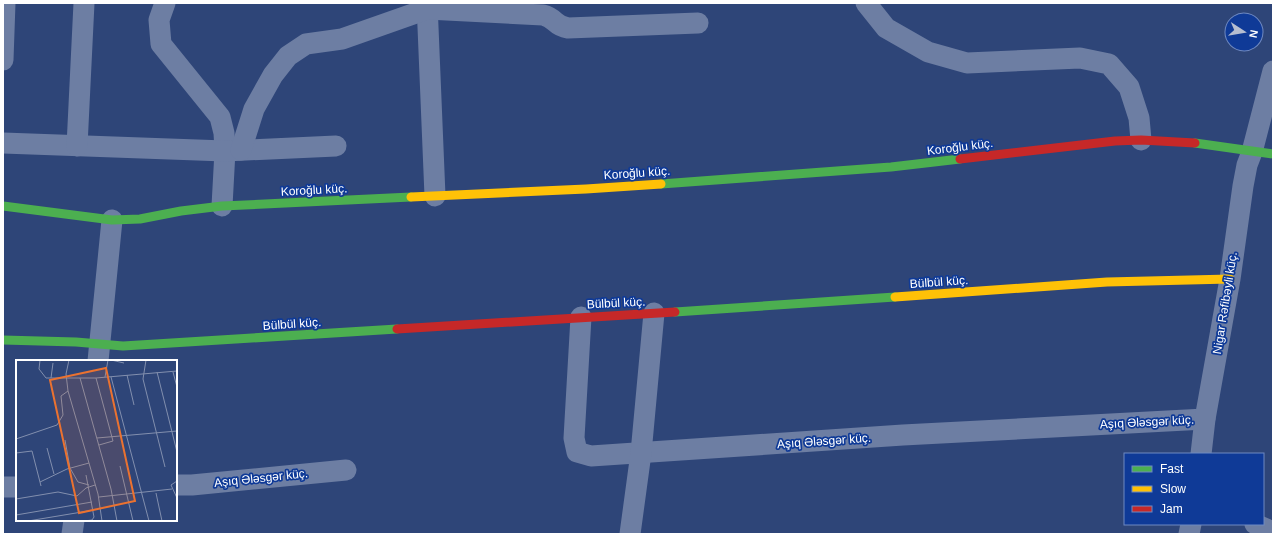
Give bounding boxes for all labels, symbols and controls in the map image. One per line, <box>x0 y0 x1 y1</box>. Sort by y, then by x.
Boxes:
north arrow <box>1224 12 1264 52</box>
text: N <box>1247 29 1260 39</box>
street label: Koroğlu küç. <box>926 136 994 158</box>
street label: Koroğlu küç. <box>603 164 671 182</box>
street label: Koroğlu küç. <box>280 181 348 199</box>
street label: Nigar Rəfibəyli küç. <box>1210 251 1240 355</box>
street label: Bülbül küç. <box>909 273 969 291</box>
street label: Bülbül küç. <box>586 294 646 312</box>
street label: Bülbül küç. <box>262 315 322 333</box>
inset map <box>16 360 177 521</box>
street label: Aşıq Ələsgər küç. <box>1099 413 1195 431</box>
street label: Aşıq Ələsgər küç. <box>776 431 872 451</box>
legend <box>1124 453 1264 525</box>
text: Fast <box>1160 462 1184 476</box>
street label: Aşıq Ələsgər küç. <box>213 466 309 490</box>
text: Slow <box>1160 482 1186 496</box>
text: Jam <box>1160 502 1183 516</box>

